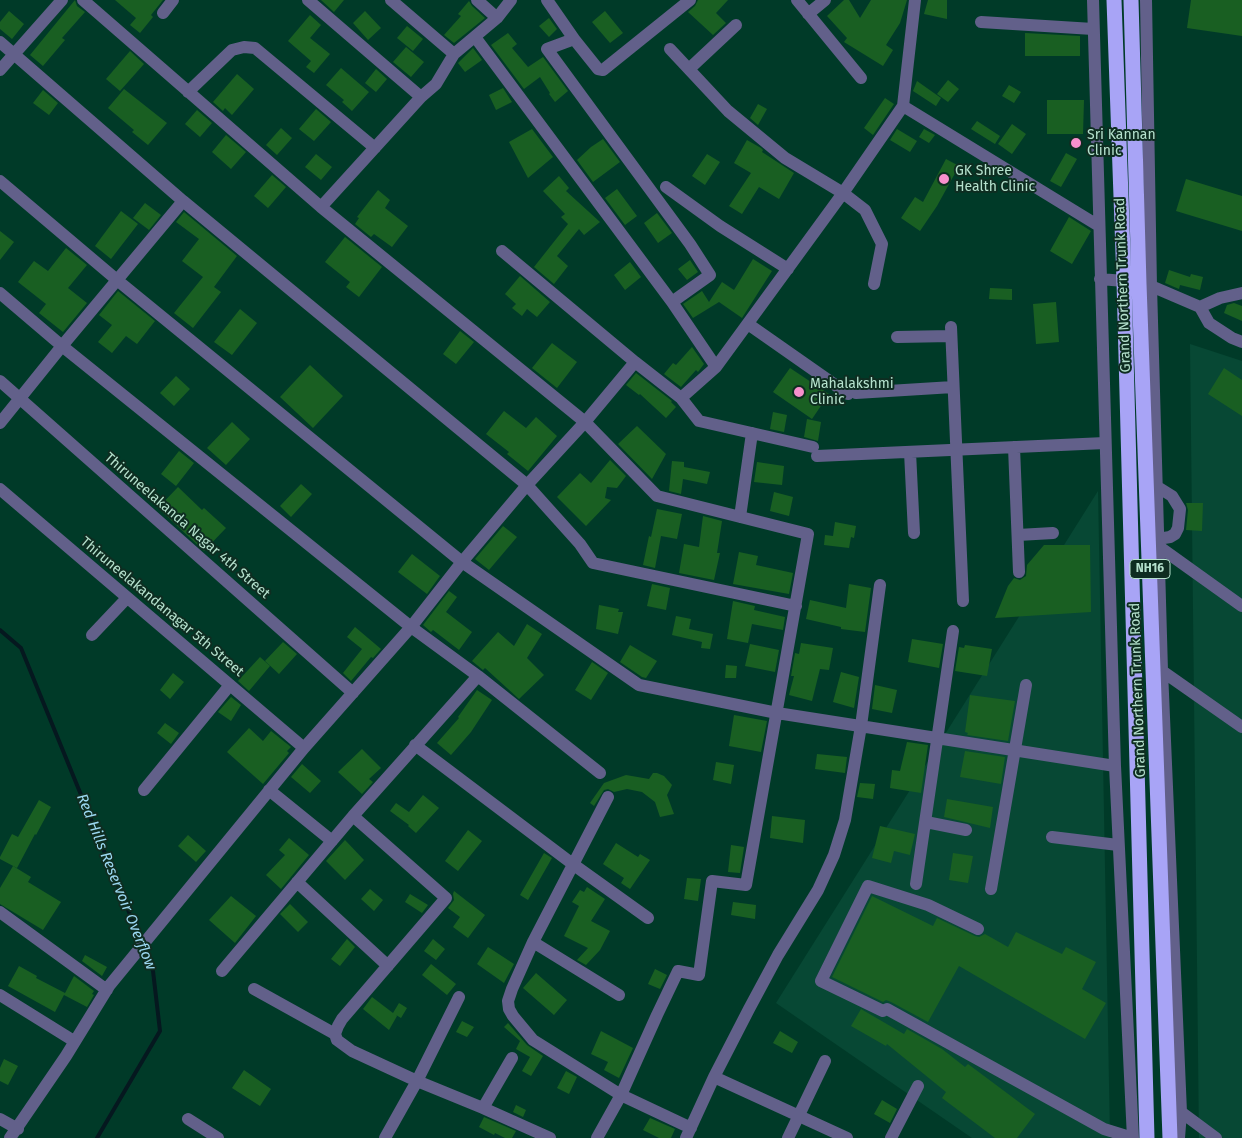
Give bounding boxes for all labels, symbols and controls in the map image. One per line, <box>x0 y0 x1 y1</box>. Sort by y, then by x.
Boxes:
place label: Sri Kannan Clinic <box>1087 127 1156 160</box>
marker: Sri Kannan Clinic <box>1069 136 1083 150</box>
place label: GK Shree Health Clinic <box>955 163 1035 196</box>
marker: GK Shree Health Clinic <box>937 172 951 186</box>
street label: Grand Northern Trunk Road <box>1112 197 1134 373</box>
place label: Mahalakshmi Clinic <box>810 376 894 408</box>
marker: Mahalakshmi Clinic <box>792 385 806 399</box>
street label: Thiruneelakanda Nagar 4th Street <box>101 450 273 602</box>
street label: Thiruneelakandanagar 5th Street <box>77 534 247 680</box>
road number: NH16 <box>1130 560 1170 578</box>
street label: Grand Northern Trunk Road <box>1127 602 1149 778</box>
water label: Red Hills Reservoir Overflow <box>72 791 160 973</box>

